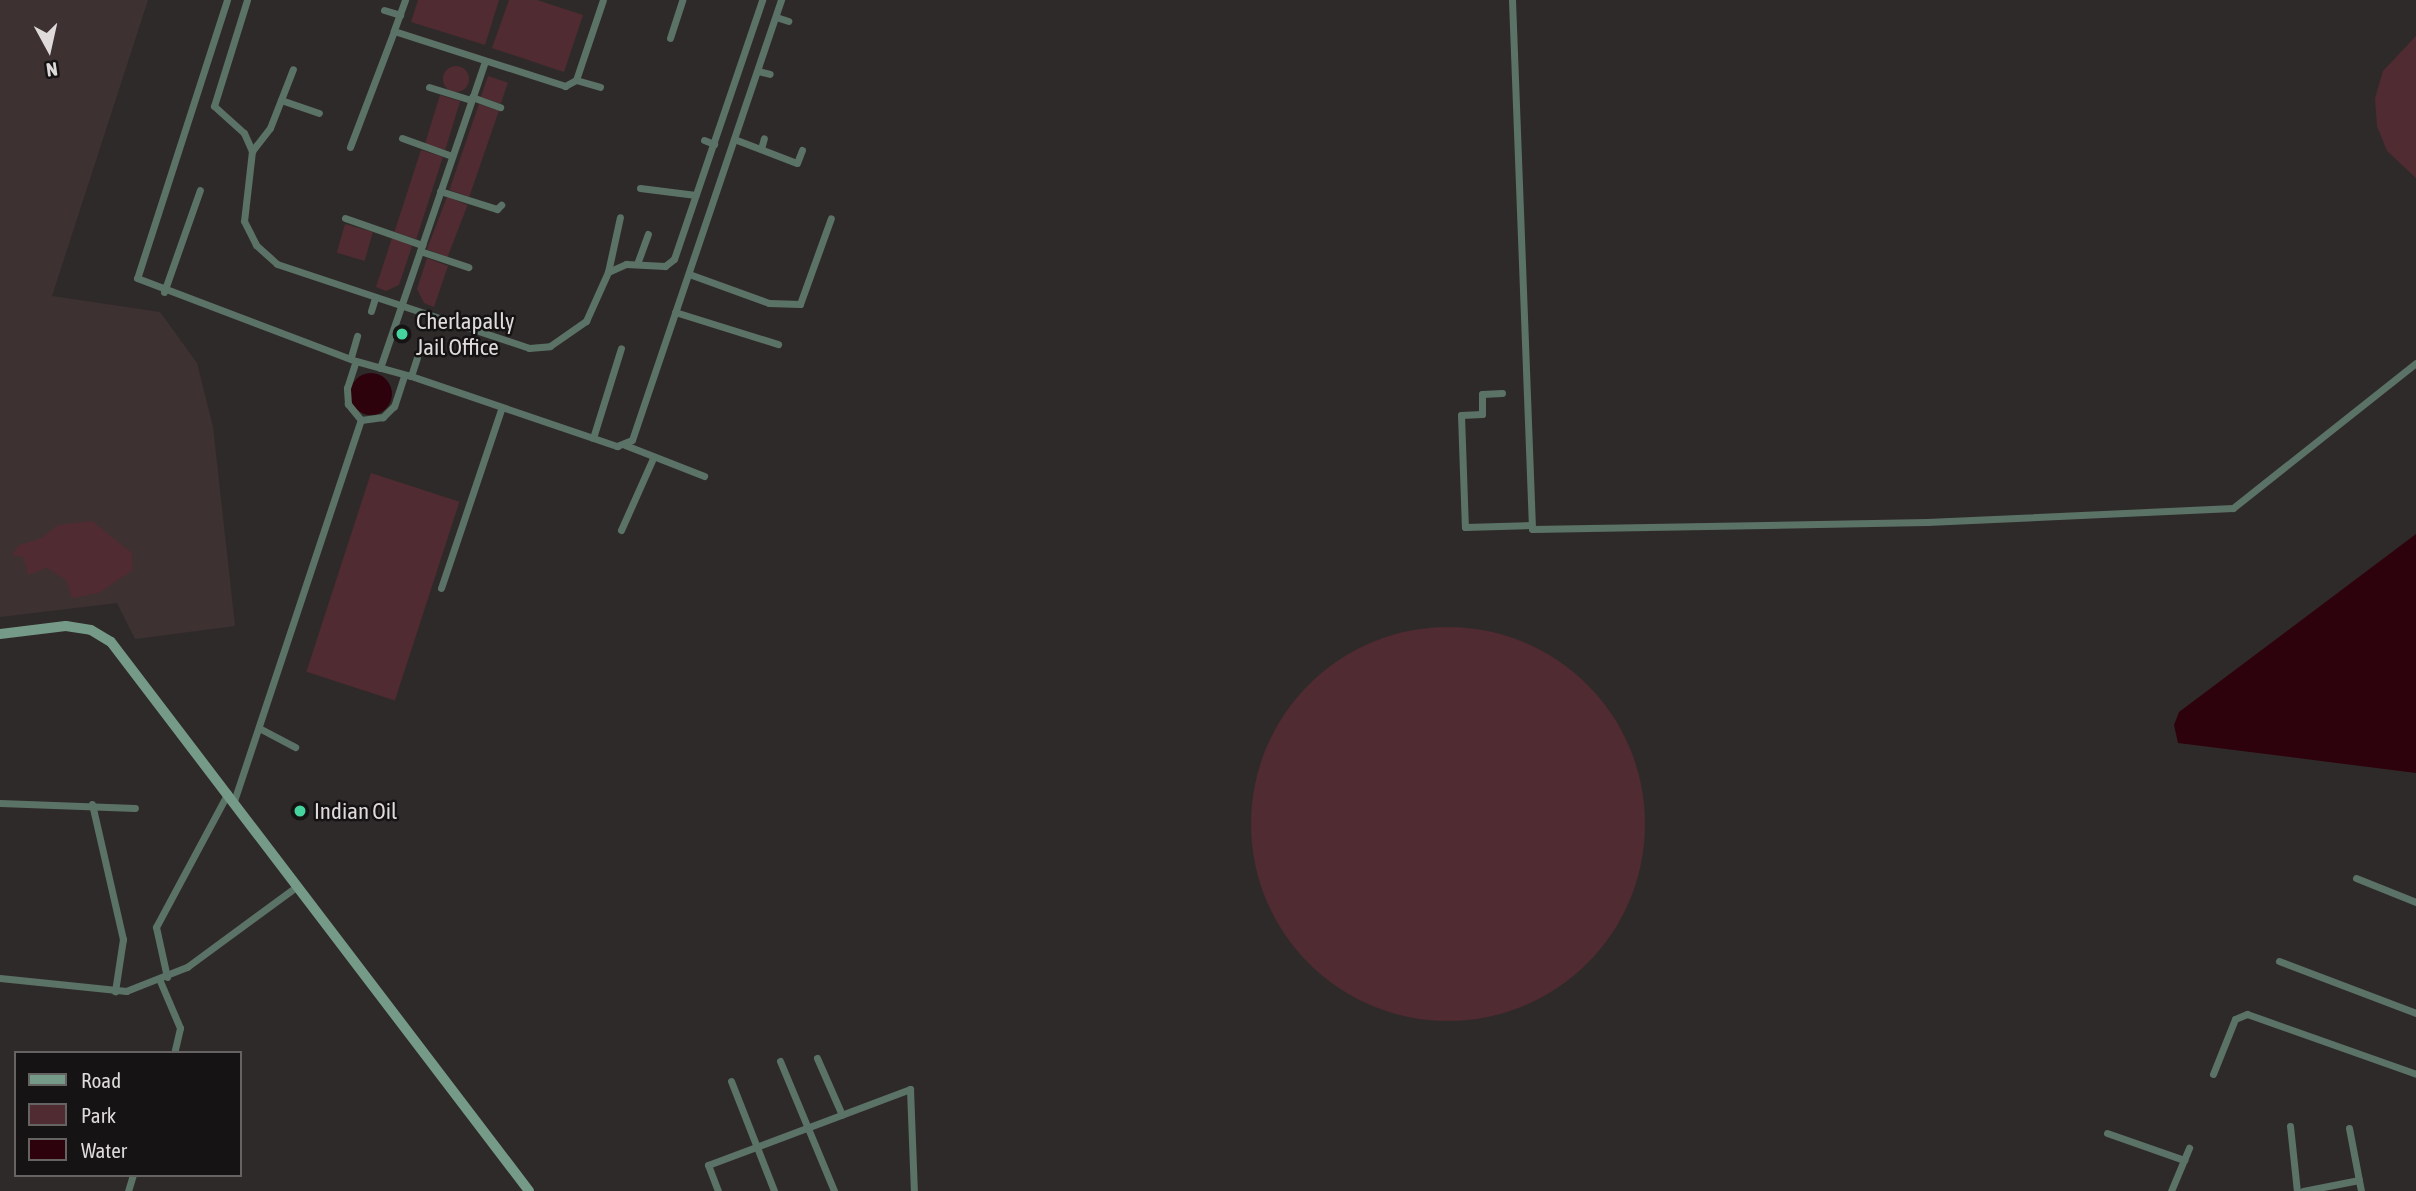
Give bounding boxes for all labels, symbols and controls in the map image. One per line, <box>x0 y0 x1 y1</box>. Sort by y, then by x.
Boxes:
north arrow <box>14 14 84 84</box>
text: N <box>45 58 59 81</box>
place label: Cherlapally Jail Office <box>416 307 515 361</box>
marker: Cherlapally Jail Office <box>394 326 410 342</box>
place label: Indian Oil <box>314 797 397 825</box>
marker: Indian Oil <box>292 803 308 819</box>
legend <box>14 1051 242 1177</box>
text: Road <box>81 1068 121 1092</box>
text: Park <box>81 1103 116 1127</box>
text: Water <box>81 1138 127 1162</box>

